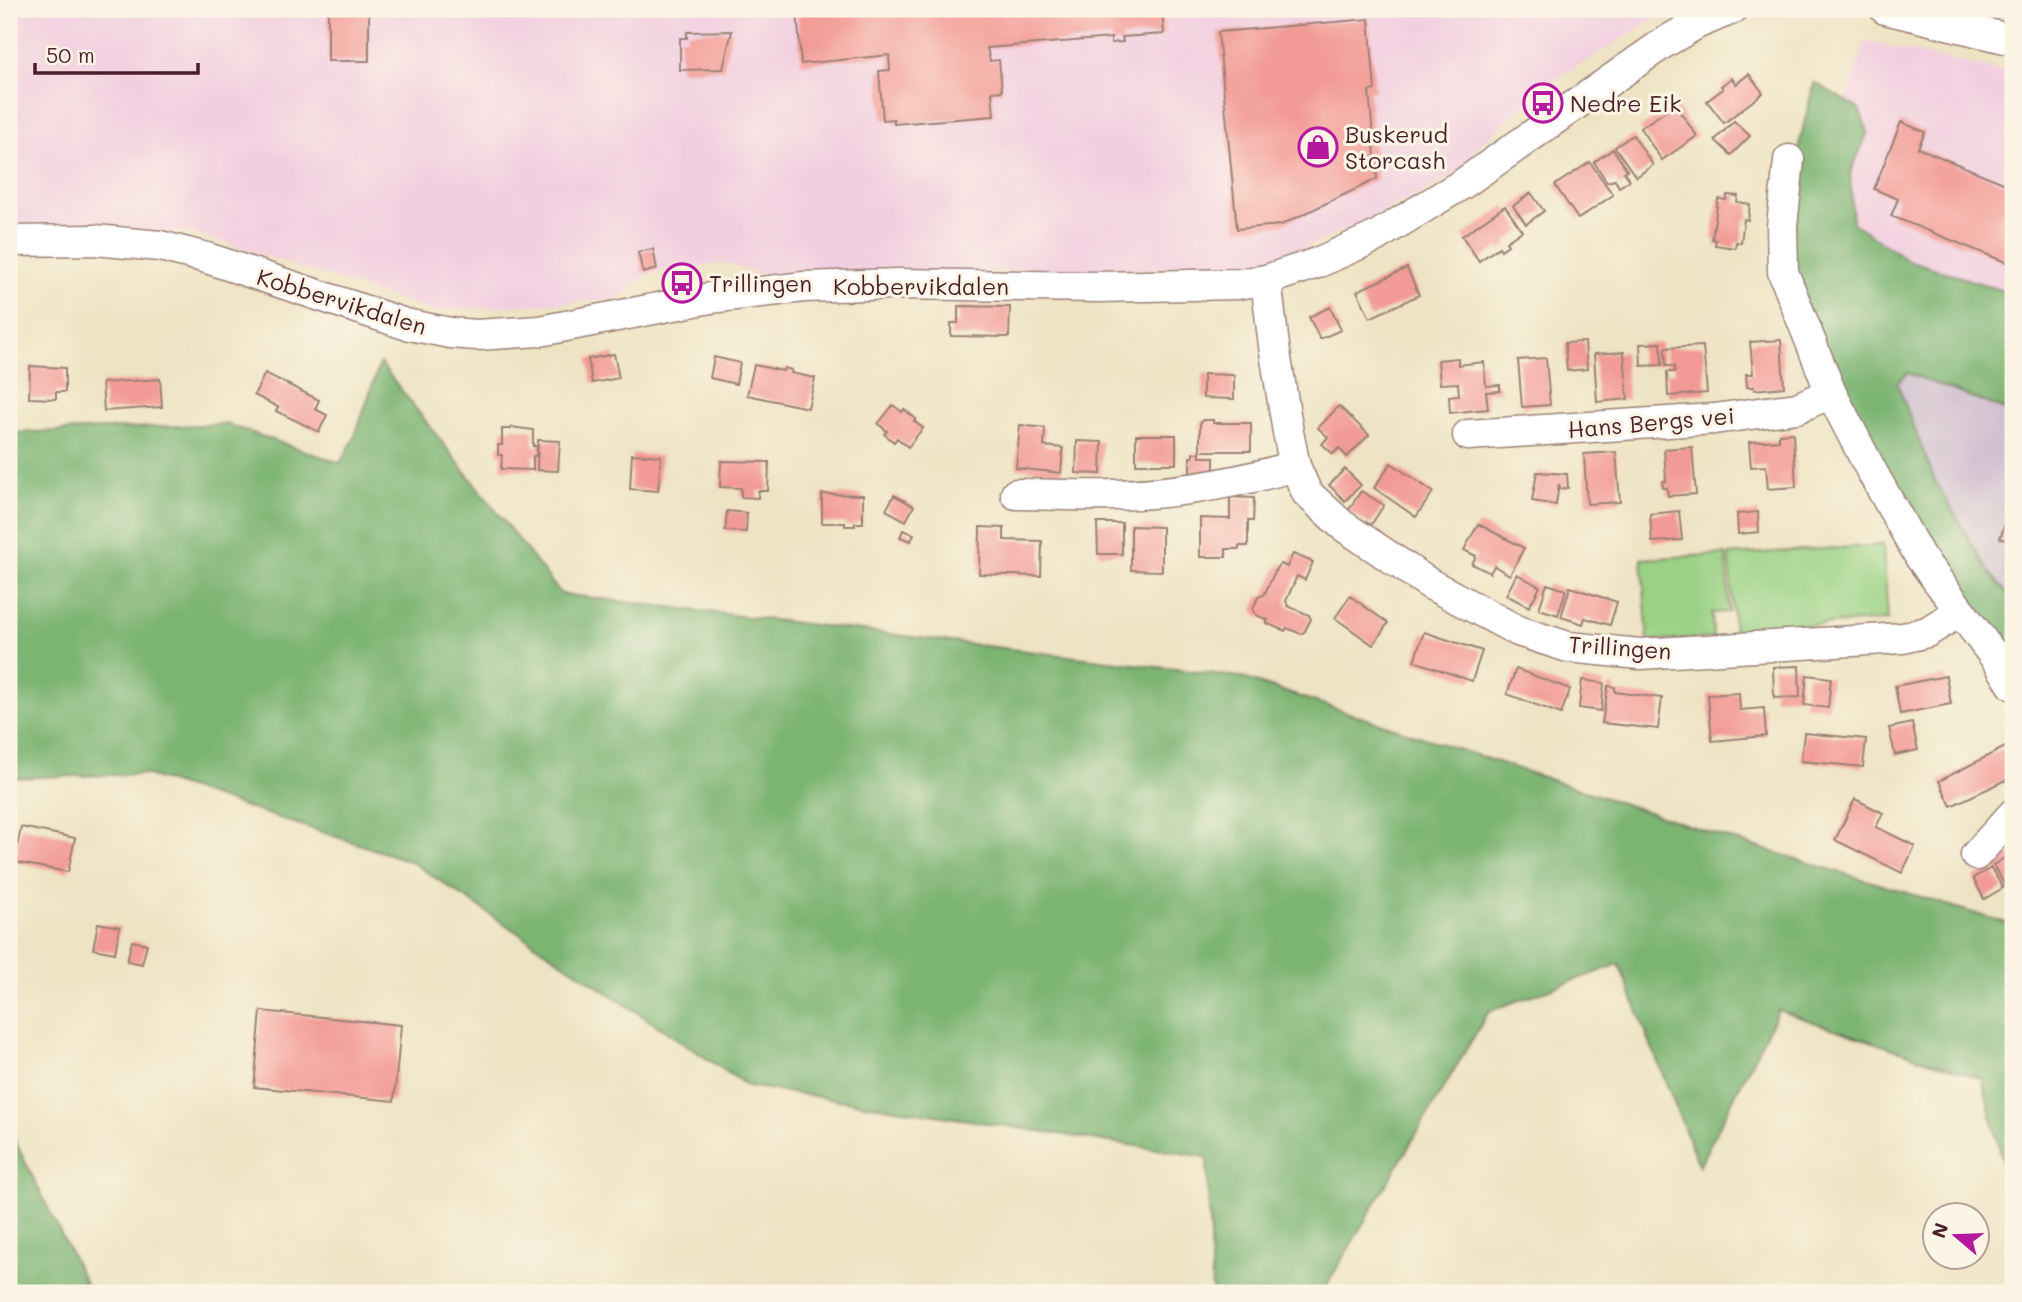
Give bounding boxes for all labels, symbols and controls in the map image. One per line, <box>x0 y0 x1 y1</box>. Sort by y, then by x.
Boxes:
scale bar <box>35 32 198 76</box>
text: 50 m <box>46 41 95 68</box>
bus stop icon: Nedre Eik <box>1522 82 1564 124</box>
place label: Nedre Eik <box>1570 88 1681 118</box>
place label: Buskerud Storcash <box>1345 119 1448 175</box>
shop icon: Buskerud Storcash <box>1297 126 1339 168</box>
street label: Kobbervikdalen <box>254 261 430 341</box>
bus stop icon: Trillingen <box>661 262 703 304</box>
place label: Trillingen <box>709 268 812 298</box>
street label: Kobbervikdalen <box>833 271 1009 301</box>
street label: Hans Bergs vei <box>1566 400 1736 444</box>
street label: Trillingen <box>1568 628 1672 666</box>
north arrow <box>1920 1200 1990 1270</box>
text: N <box>1925 1219 1954 1241</box>

